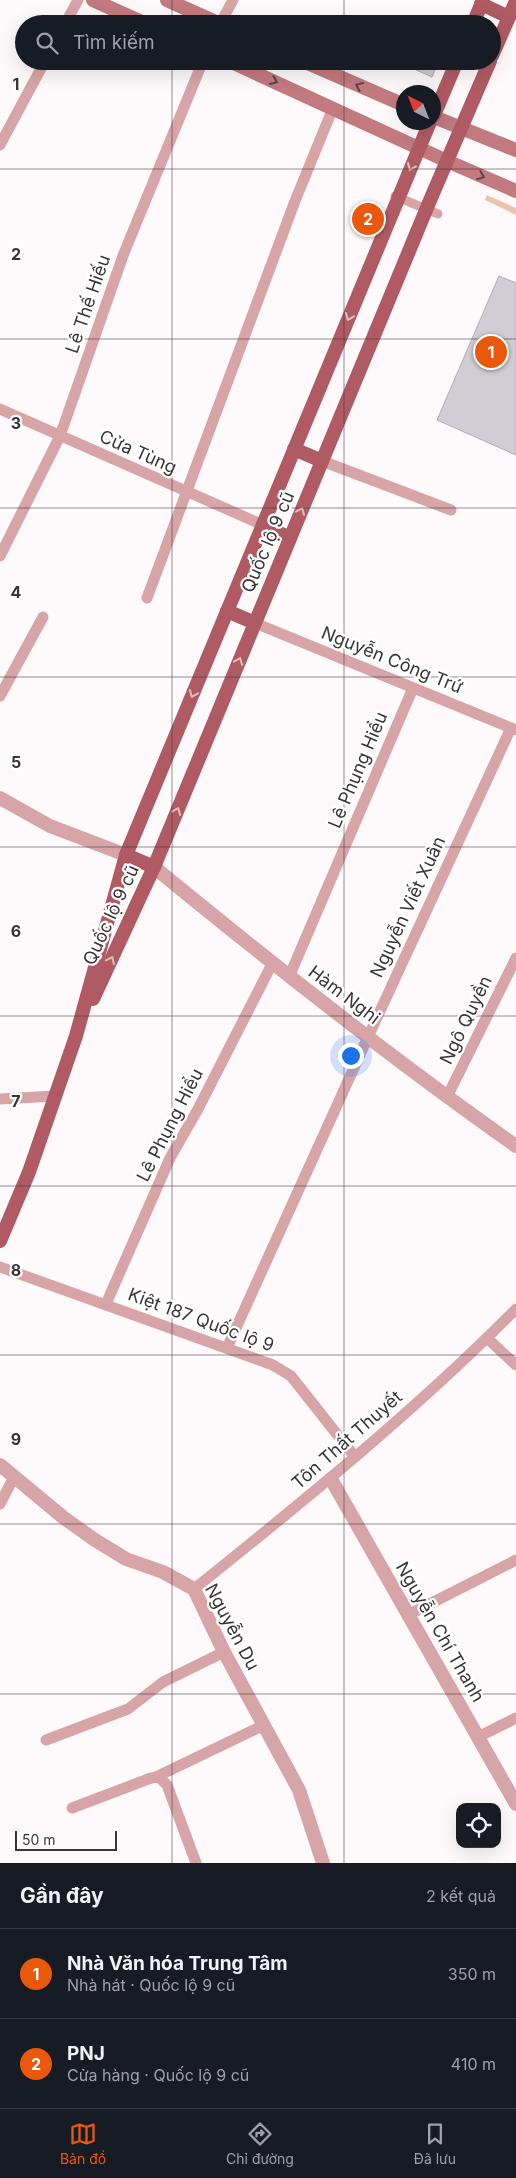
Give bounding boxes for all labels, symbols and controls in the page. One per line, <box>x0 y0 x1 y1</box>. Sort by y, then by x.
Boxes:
search box <box>15 15 501 70</box>
icon: search <box>33 29 61 57</box>
text: Tìm kiếm <box>73 31 155 54</box>
text: 1 <box>13 74 19 94</box>
one-way arrow <box>269 75 278 86</box>
one-way arrow <box>355 82 364 92</box>
north arrow <box>396 85 441 130</box>
one-way arrow <box>406 162 417 171</box>
one-way arrow <box>477 170 485 180</box>
pin: 2 <box>352 200 384 238</box>
text: 2 <box>11 244 21 264</box>
street label: Lê Thế Hiếu <box>61 252 114 356</box>
one-way arrow <box>344 312 355 321</box>
pin: 1 <box>475 333 507 371</box>
text: 3 <box>11 413 21 433</box>
street label: Cửa Tùng <box>96 425 180 478</box>
street label: Quốc lộ 9 cũ <box>237 488 298 596</box>
one-way arrow <box>295 507 306 516</box>
text: 4 <box>11 582 22 602</box>
street label: Nguyễn Công Trứ <box>319 622 466 697</box>
one-way arrow <box>233 657 244 666</box>
one-way arrow <box>189 689 199 698</box>
street label: Lê Phụng Hiểu <box>324 709 391 831</box>
text: 5 <box>11 752 21 772</box>
one-way arrow <box>171 807 181 816</box>
street label: Nguyễn Viết Xuân <box>366 833 449 981</box>
street label: Quốc lộ 9 cũ <box>78 861 143 968</box>
text: 6 <box>11 921 21 941</box>
one-way arrow <box>105 956 115 965</box>
street label: Hàm Nghi <box>304 961 384 1028</box>
street label: Ngô Quyền <box>435 972 496 1067</box>
your location <box>338 1043 364 1069</box>
street label: Lê Phụng Hiểu <box>132 1065 207 1185</box>
text: 7 <box>11 1091 21 1111</box>
text: 8 <box>11 1260 21 1280</box>
street label: Kiệt 187 Quốc lộ 9 <box>125 1283 277 1356</box>
street label: Tôn Thất Thuyết <box>287 1386 406 1493</box>
text: 9 <box>11 1429 21 1449</box>
street label: Nguyễn Chí Thanh <box>392 1558 489 1705</box>
street label: Nguyễn Du <box>201 1580 264 1674</box>
map controls <box>456 1803 501 1848</box>
button: locate <box>456 1803 501 1848</box>
scale bar <box>15 1828 118 1851</box>
text: 50 m <box>22 1831 56 1848</box>
text: Gần đây <box>20 1883 104 1908</box>
text: 2 kết quả <box>426 1886 496 1906</box>
text: Nhà Văn hóa Trung Tâm <box>67 1952 288 1975</box>
text: 1 <box>33 1964 39 1984</box>
text: 350 m <box>448 1964 496 1984</box>
text: Nhà hát · Quốc lộ 9 cũ <box>67 1975 235 1995</box>
text: PNJ <box>67 2042 105 2065</box>
text: 2 <box>31 2054 41 2074</box>
text: 410 m <box>451 2054 496 2074</box>
text: Cửa hàng · Quốc lộ 9 cũ <box>67 2065 249 2085</box>
tab: Bản đồ <box>60 2120 106 2167</box>
tab: Chỉ đường <box>226 2120 294 2167</box>
tab: Đã lưu <box>414 2120 456 2167</box>

